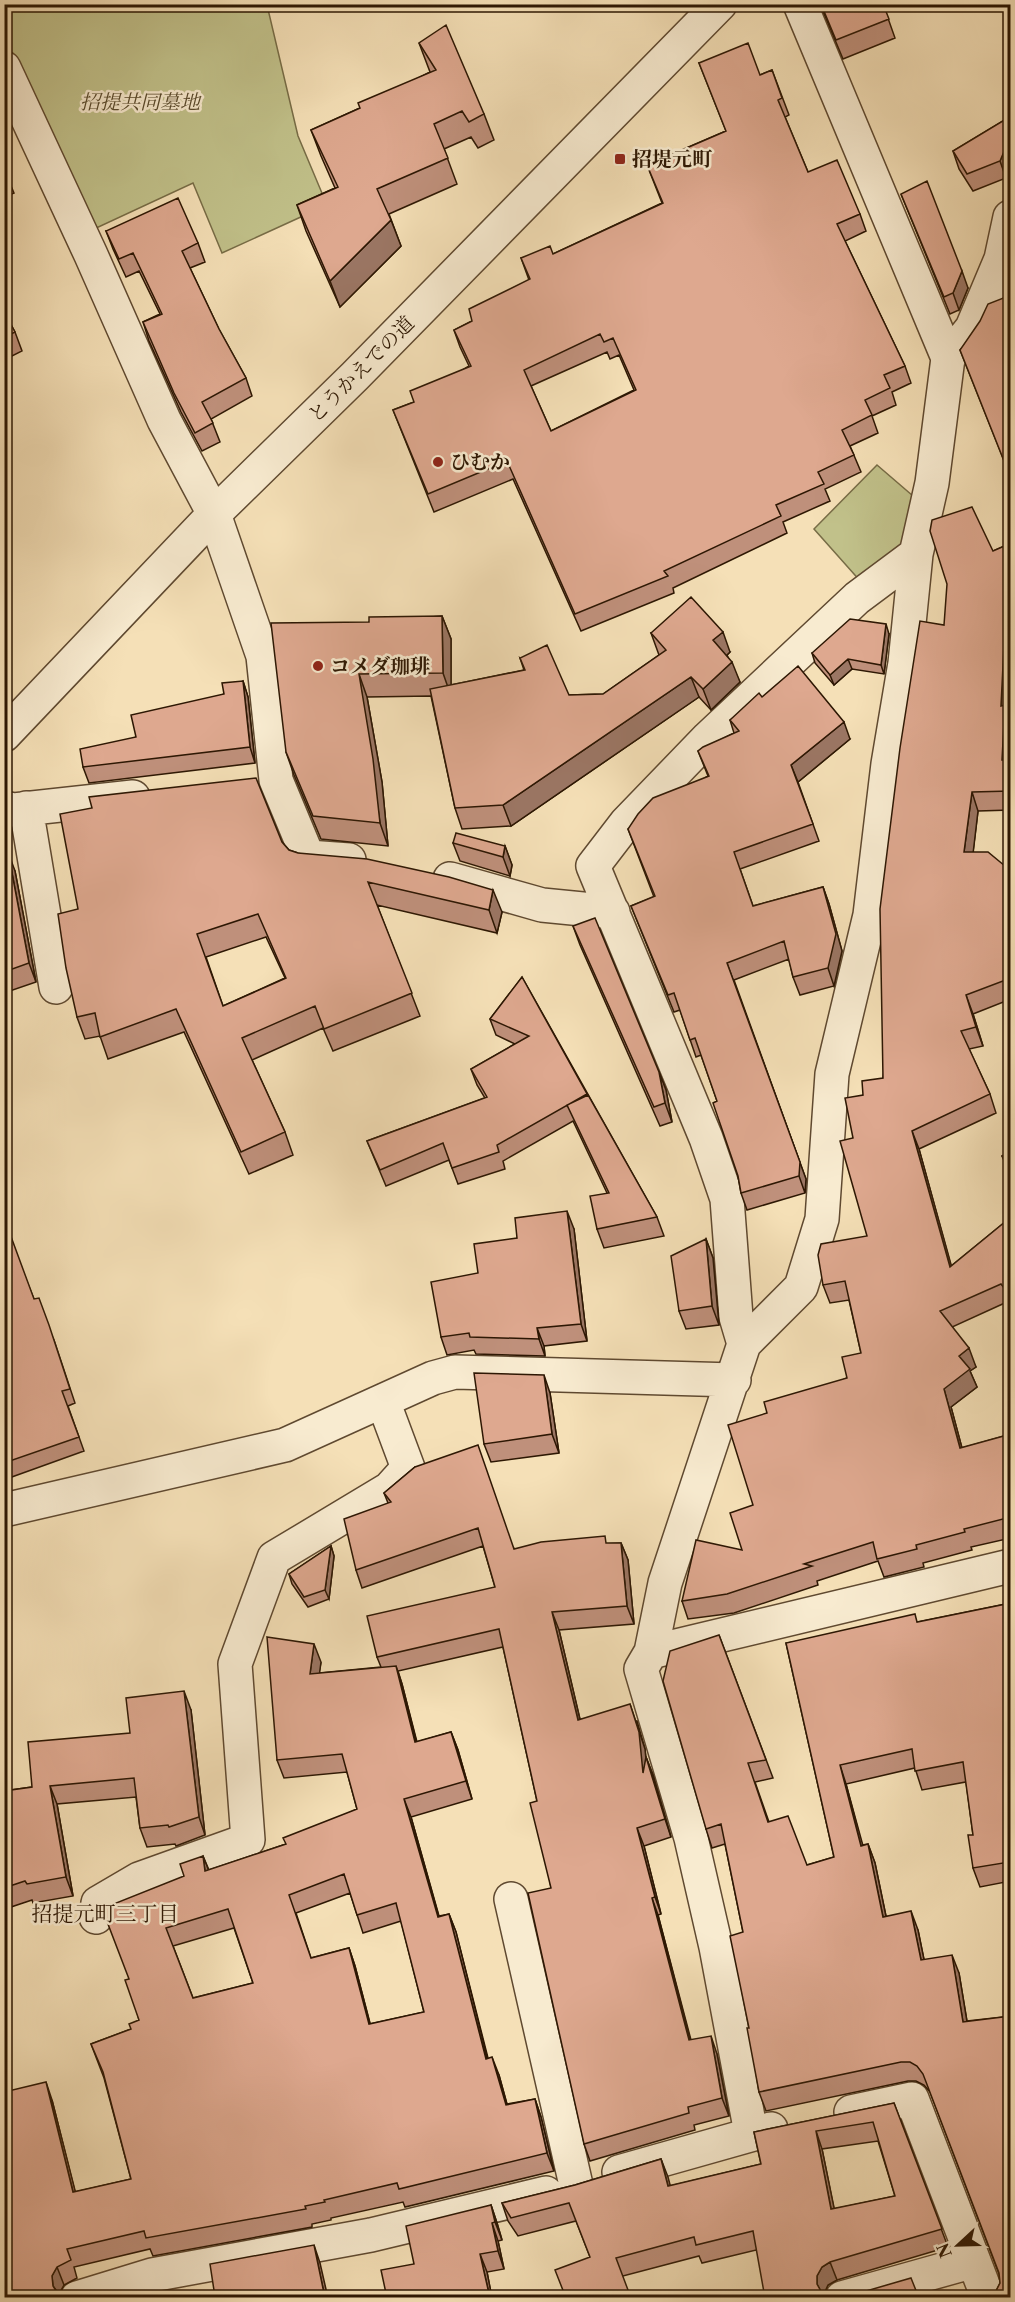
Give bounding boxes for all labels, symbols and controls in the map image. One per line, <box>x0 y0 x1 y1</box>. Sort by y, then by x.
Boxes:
park label: 招提共同墓地 <box>80 90 202 114</box>
place label: 招堤元町 <box>632 147 713 171</box>
marker: 招堤元町 <box>613 152 627 166</box>
street label: とうかえでの道 <box>303 311 419 427</box>
place label: ひむか <box>450 450 510 474</box>
marker: ひむか <box>431 455 445 469</box>
place label: コメダ珈琲 <box>330 654 430 678</box>
marker: コメダ珈琲 <box>311 659 325 673</box>
district label: 招提元町三丁目 <box>32 1901 179 1926</box>
north arrow <box>928 2215 988 2275</box>
text: N <box>932 2240 956 2261</box>

